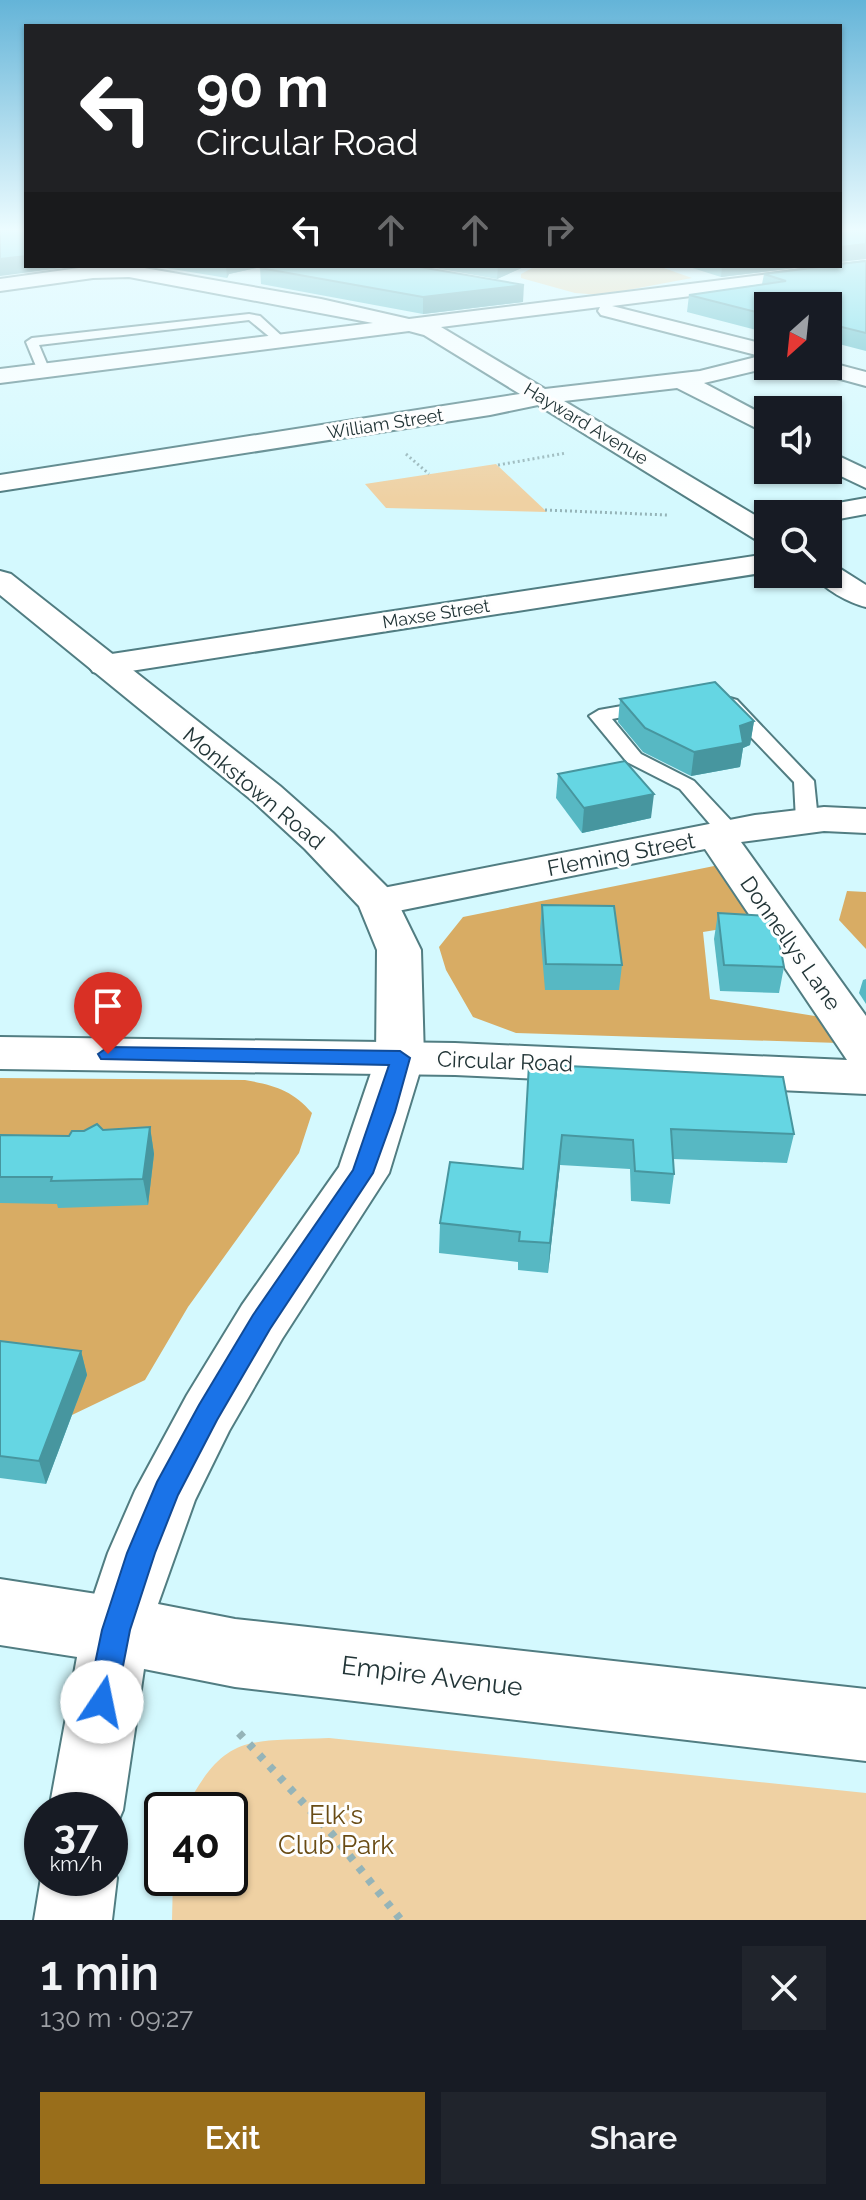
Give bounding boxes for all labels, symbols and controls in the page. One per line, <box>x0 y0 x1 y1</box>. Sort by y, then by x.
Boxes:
text: 90 m <box>196 54 329 120</box>
icon: left <box>64 56 168 160</box>
text: Circular Road <box>196 121 419 163</box>
icon: left <box>285 208 329 252</box>
icon: ahead <box>369 208 413 252</box>
icon: ahead <box>453 208 497 252</box>
icon: right <box>537 208 581 252</box>
north arrow <box>754 292 842 380</box>
map controls <box>754 292 842 588</box>
street label: Hayward Avenue <box>520 378 653 469</box>
button: sound <box>754 396 842 484</box>
street label: William Street <box>325 404 444 443</box>
button: search <box>754 500 842 588</box>
street label: Maxse Street <box>381 595 491 632</box>
street label: Monkstown Road <box>178 721 330 855</box>
street label: Fleming Street <box>545 827 698 881</box>
street label: Donnellys Lane <box>735 871 847 1015</box>
pin <box>74 972 142 1054</box>
icon: arrive <box>86 984 130 1028</box>
street label: Circular Road <box>437 1046 573 1076</box>
street label: Empire Avenue <box>340 1650 524 1702</box>
position arrow <box>60 1660 144 1744</box>
speed limit sign: 40 <box>144 1792 248 1896</box>
park label: Elk's Club Park <box>278 1800 394 1860</box>
text: 37 <box>54 1810 98 1857</box>
text: km/h <box>50 1852 102 1876</box>
text: 1 min <box>40 1945 159 2001</box>
button: close <box>742 1946 826 2030</box>
text: 130 m · 09:27 <box>40 2003 193 2033</box>
button: Exit <box>40 2092 425 2184</box>
button: Share <box>441 2092 826 2184</box>

